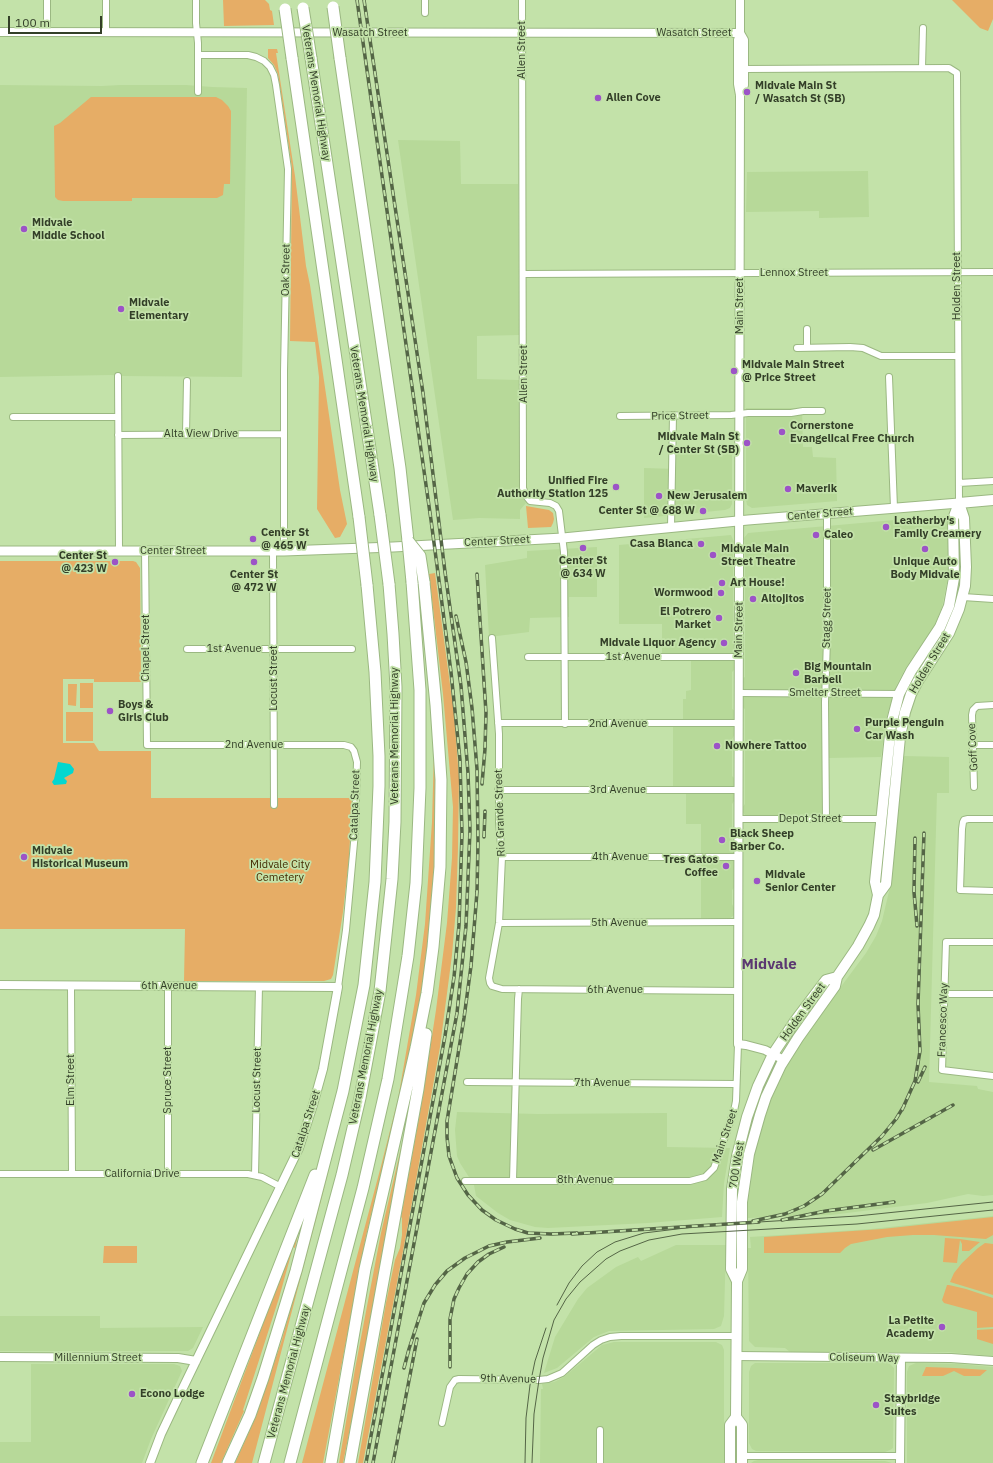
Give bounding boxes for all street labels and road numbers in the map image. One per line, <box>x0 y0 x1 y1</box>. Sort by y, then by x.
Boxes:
street label: Allen Street <box>515 21 529 79</box>
street label: Veterans Memorial Highway <box>299 24 333 162</box>
street label: Wasatch Street <box>332 26 408 40</box>
street label: Wasatch Street <box>656 26 732 40</box>
street label: Oak Street <box>279 244 293 296</box>
street label: Holden Street <box>950 252 964 320</box>
street label: Lennox Street <box>760 266 828 280</box>
street label: Main Street <box>733 278 747 334</box>
street label: Veterans Memorial Highway <box>347 345 381 483</box>
street label: Allen Street <box>517 345 531 403</box>
street label: Price Street <box>651 409 709 423</box>
street label: Alta View Drive <box>164 427 238 441</box>
street label: Center Street <box>787 505 853 523</box>
street label: Center Street <box>464 533 530 549</box>
street label: Center Street <box>140 544 206 558</box>
street label: Stagg Street <box>820 588 834 648</box>
street label: Main Street <box>732 602 746 658</box>
street label: Chapel Street <box>139 614 153 682</box>
street label: Holden Street <box>907 630 953 696</box>
street label: 1st Avenue <box>206 642 262 656</box>
street label: Locust Street <box>267 645 281 711</box>
street label: 1st Avenue <box>605 650 661 664</box>
street label: Veterans Memorial Highway <box>388 667 402 805</box>
street label: Smelter Street <box>789 686 861 700</box>
street label: 2nd Avenue <box>589 717 647 731</box>
street label: Goff Cove <box>965 723 981 771</box>
street label: 2nd Avenue <box>225 738 283 752</box>
street label: Rio Grande Street <box>492 769 508 857</box>
street label: Catalpa Street <box>347 770 363 840</box>
street label: 3rd Avenue <box>590 783 646 797</box>
street label: Depot Street <box>779 812 841 826</box>
street label: 4th Avenue <box>592 850 648 864</box>
street label: 5th Avenue <box>591 916 647 930</box>
street label: 6th Avenue <box>141 979 197 993</box>
street label: Holden Street <box>778 980 828 1044</box>
street label: 6th Avenue <box>587 983 643 997</box>
street label: Francesco Way <box>935 983 951 1057</box>
street label: Veterans Memorial Highway <box>346 988 386 1126</box>
street label: Spruce Street <box>161 1046 175 1114</box>
street label: Locust Street <box>250 1047 264 1113</box>
street label: Elm Street <box>64 1054 78 1106</box>
street label: 7th Avenue <box>574 1076 630 1090</box>
street label: Catalpa Street <box>289 1088 323 1160</box>
street label: Main Street <box>710 1107 740 1165</box>
street label: 700 West <box>727 1141 747 1189</box>
street label: California Drive <box>104 1167 180 1181</box>
street label: 8th Avenue <box>557 1173 613 1187</box>
street label: Veterans Memorial Highway <box>265 1304 313 1440</box>
street label: Millennium Street <box>54 1351 142 1365</box>
street label: Coliseum Way <box>829 1351 899 1365</box>
street label: 9th Avenue <box>480 1372 536 1386</box>

